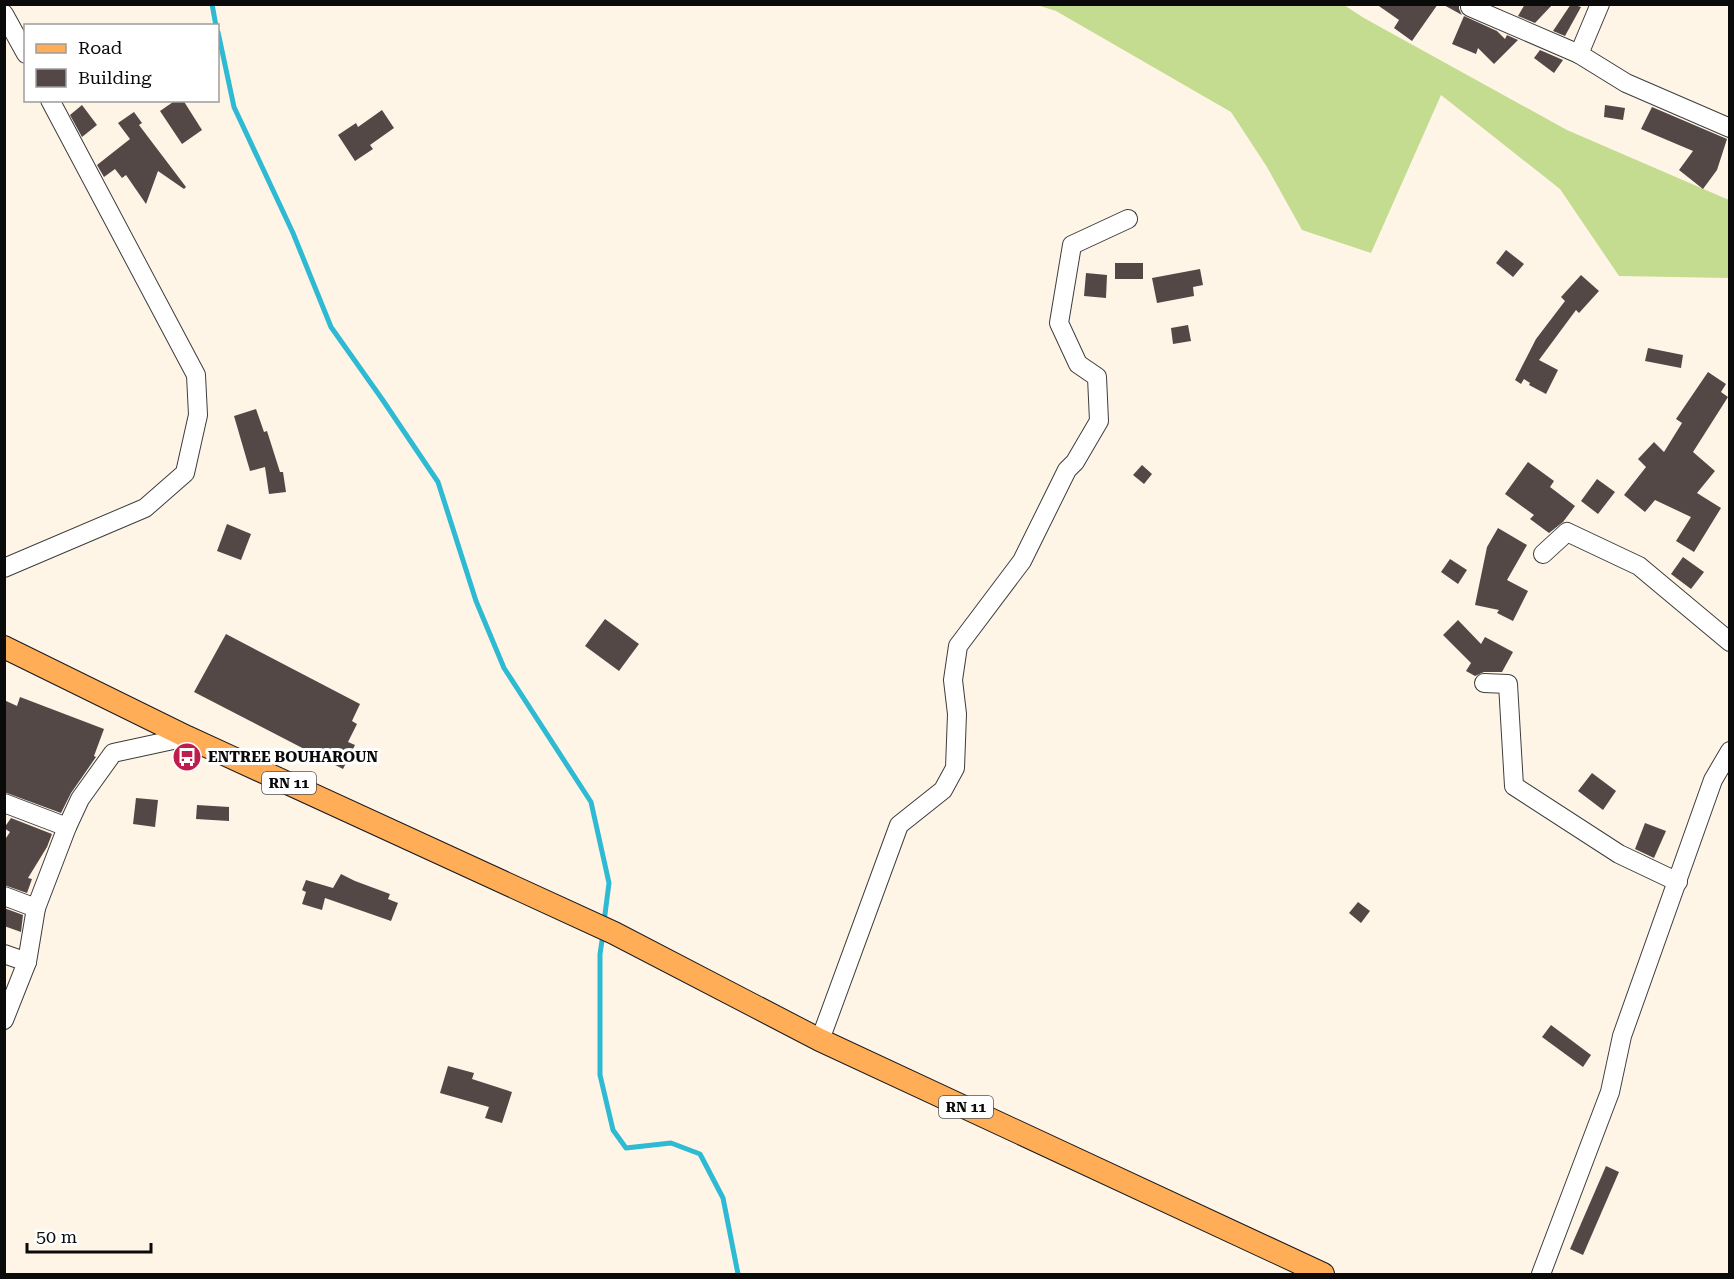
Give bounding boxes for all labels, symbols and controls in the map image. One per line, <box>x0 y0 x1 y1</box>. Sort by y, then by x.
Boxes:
legend <box>24 24 219 102</box>
text: Road <box>78 37 123 58</box>
text: Building <box>78 67 152 88</box>
bus stop icon: ENTREE BOUHAROUN <box>171 741 203 773</box>
place label: ENTREE BOUHAROUN <box>208 748 379 766</box>
road number: RN 11 <box>262 772 316 794</box>
road number: RN 11 <box>939 1096 993 1118</box>
scale bar <box>27 1216 152 1254</box>
text: 50 m <box>36 1226 77 1247</box>

